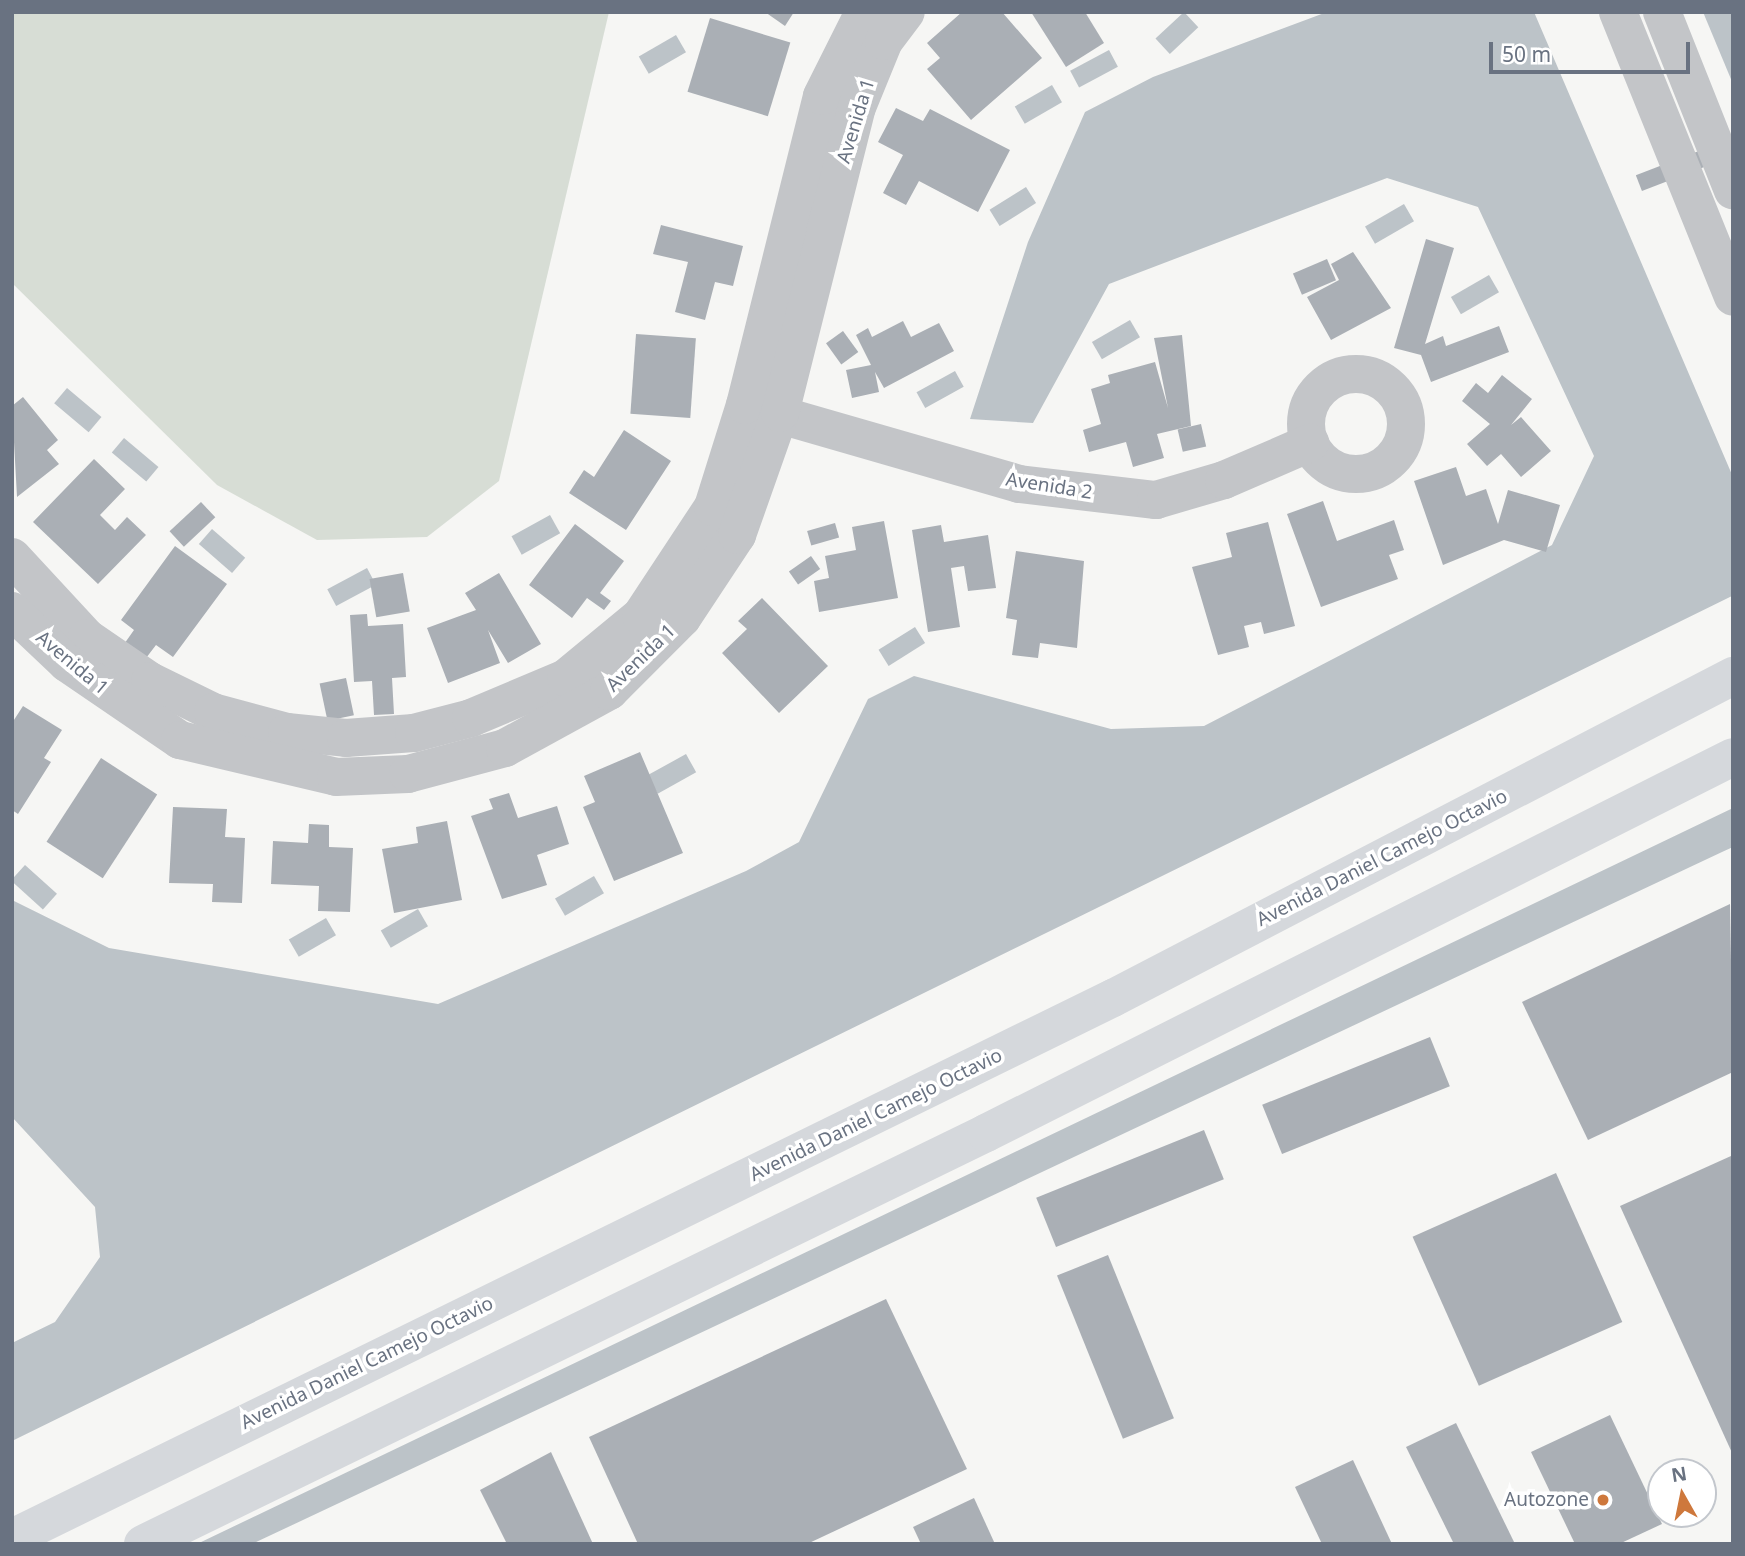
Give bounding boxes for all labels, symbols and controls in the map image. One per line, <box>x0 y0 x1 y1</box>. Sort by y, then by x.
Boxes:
scale bar <box>1493 28 1694 72</box>
text: 50 m <box>1502 40 1551 68</box>
street label: Avenida 1 <box>832 76 880 166</box>
street label: Avenida 2 <box>1004 468 1094 504</box>
street label: Avenida 1 <box>602 619 680 697</box>
street label: Avenida 1 <box>31 626 113 700</box>
street label: Avenida Daniel Camejo Octavio <box>1253 785 1511 931</box>
street label: Avenida Daniel Camejo Octavio <box>746 1044 1006 1186</box>
street label: Avenida Daniel Camejo Octavio <box>237 1292 497 1434</box>
north arrow <box>1647 1458 1717 1528</box>
text: N <box>1669 1460 1689 1488</box>
place label: Autozone <box>1504 1489 1589 1511</box>
marker: Autozone <box>1595 1492 1611 1508</box>

